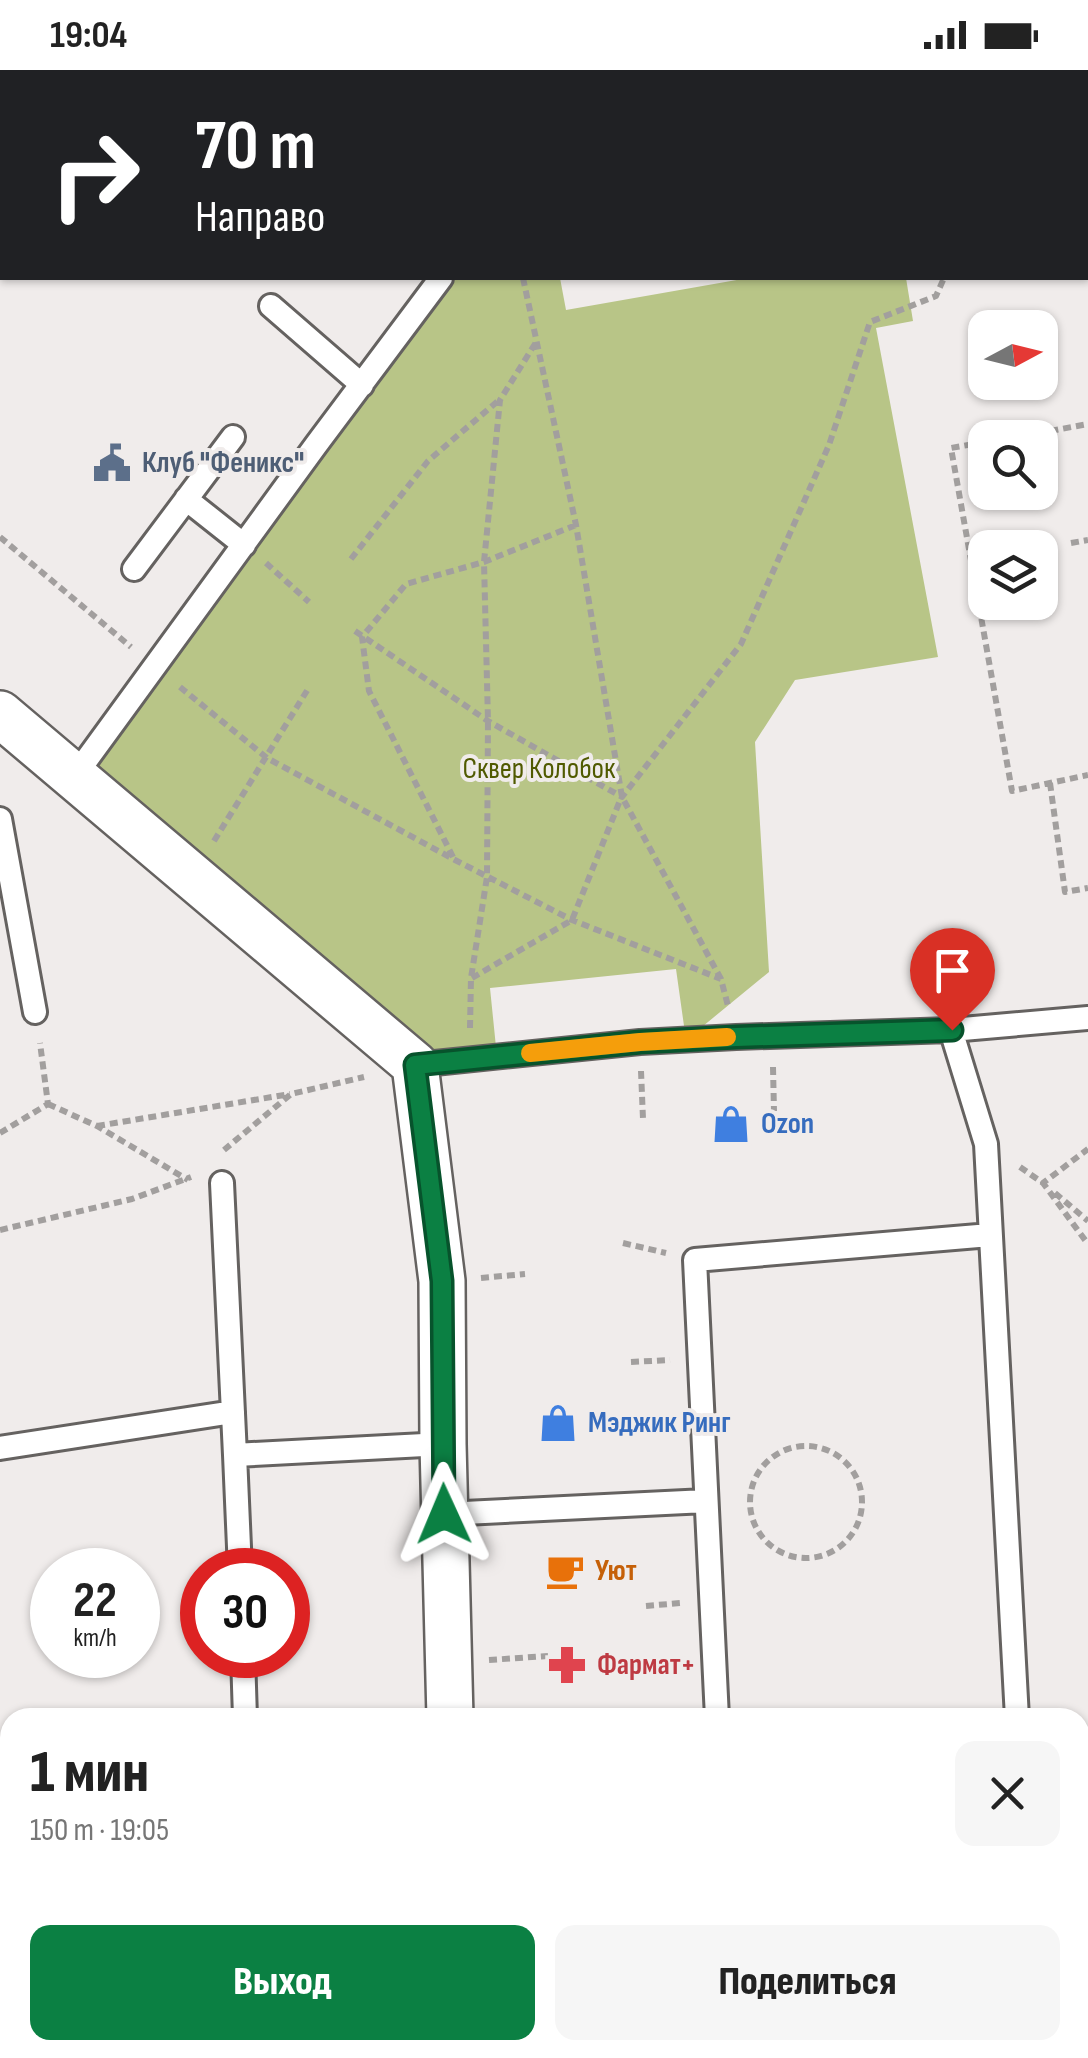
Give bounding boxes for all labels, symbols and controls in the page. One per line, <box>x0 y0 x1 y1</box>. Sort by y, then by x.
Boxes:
text: 19:04 <box>50 13 127 58</box>
text: 70 m <box>195 105 316 189</box>
icon: right <box>30 110 160 240</box>
text: Направо <box>195 190 325 245</box>
north arrow <box>968 310 1058 400</box>
map controls <box>968 310 1058 620</box>
button: search <box>968 420 1058 510</box>
public building icon: Клуб "Феникс" <box>91 442 133 484</box>
place label: Клуб "Феникс" <box>142 445 304 481</box>
button: layers <box>968 530 1058 620</box>
park label: Сквер Колобок <box>463 751 616 787</box>
pin <box>910 928 995 1031</box>
icon: arrive <box>925 943 980 998</box>
shop icon: Ozon <box>710 1103 752 1145</box>
place label: Ozon <box>761 1106 814 1142</box>
shop icon: Мэджик Ринг <box>537 1402 579 1444</box>
place label: Мэджик Ринг <box>588 1405 731 1441</box>
position arrow <box>392 1462 496 1566</box>
speed limit sign: 30 <box>180 1548 310 1678</box>
cafe icon: Уют <box>544 1550 586 1592</box>
place label: Уют <box>595 1553 637 1589</box>
text: 22 <box>73 1571 117 1631</box>
text: km/h <box>73 1623 117 1654</box>
pharmacy icon: Фармат+ <box>546 1644 588 1686</box>
place label: Фармат+ <box>597 1647 695 1683</box>
text: 1 мин <box>30 1737 149 1809</box>
button: close <box>955 1741 1060 1846</box>
text: 150 m · 19:05 <box>30 1811 169 1850</box>
button: Выход <box>30 1925 535 2040</box>
button: Поделиться <box>555 1925 1060 2040</box>

